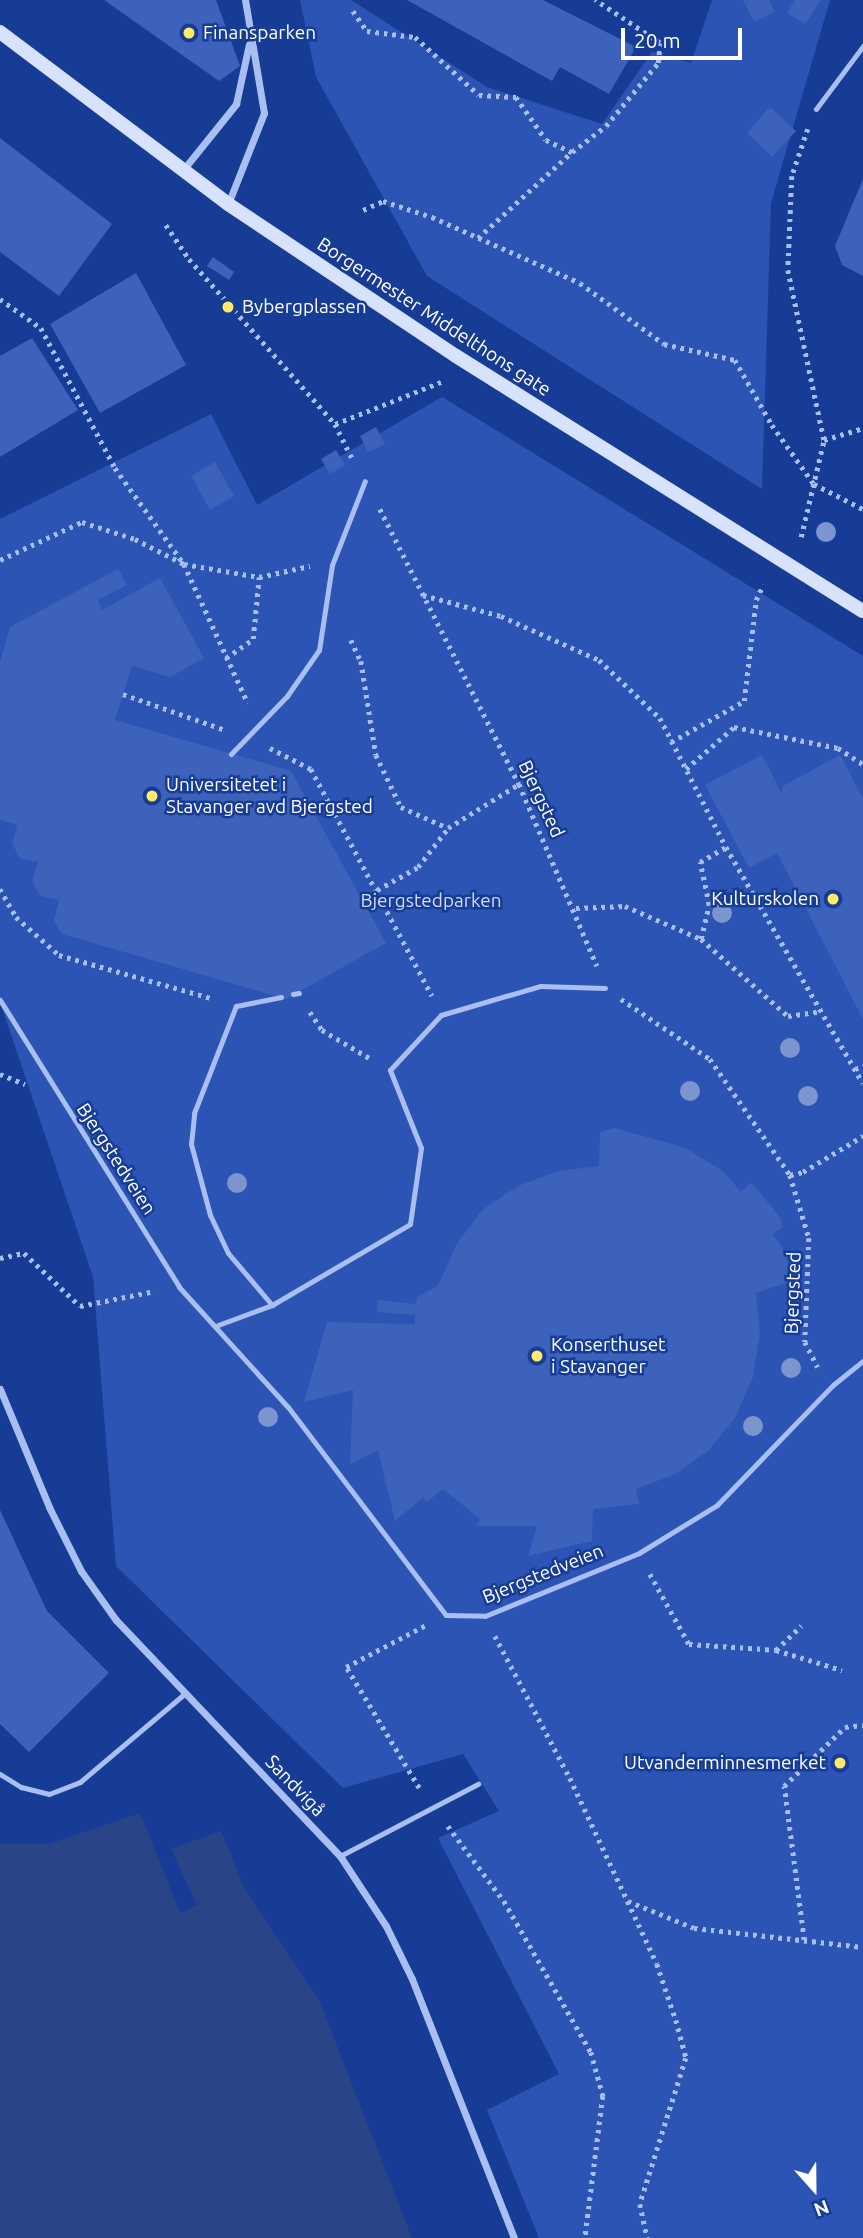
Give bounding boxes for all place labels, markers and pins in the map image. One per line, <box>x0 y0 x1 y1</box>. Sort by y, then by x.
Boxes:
place label: Finansparken <box>203 22 316 44</box>
marker: Finansparken <box>181 25 197 41</box>
place label: Bybergplassen <box>242 296 367 318</box>
marker: Bybergplassen <box>220 299 236 315</box>
place label: Universitetet i Stavanger avd Bjergsted <box>166 774 373 818</box>
marker: Universitetet i Stavanger avd Bjergsted <box>144 788 160 804</box>
place label: Kulturskolen <box>711 888 819 910</box>
marker: Kulturskolen <box>825 891 841 907</box>
place label: Konserthuset i Stavanger <box>551 1334 666 1378</box>
marker: Konserthuset i Stavanger <box>529 1348 545 1364</box>
place label: Utvanderminnesmerket <box>624 1752 826 1774</box>
marker: Utvanderminnesmerket <box>832 1755 848 1771</box>

